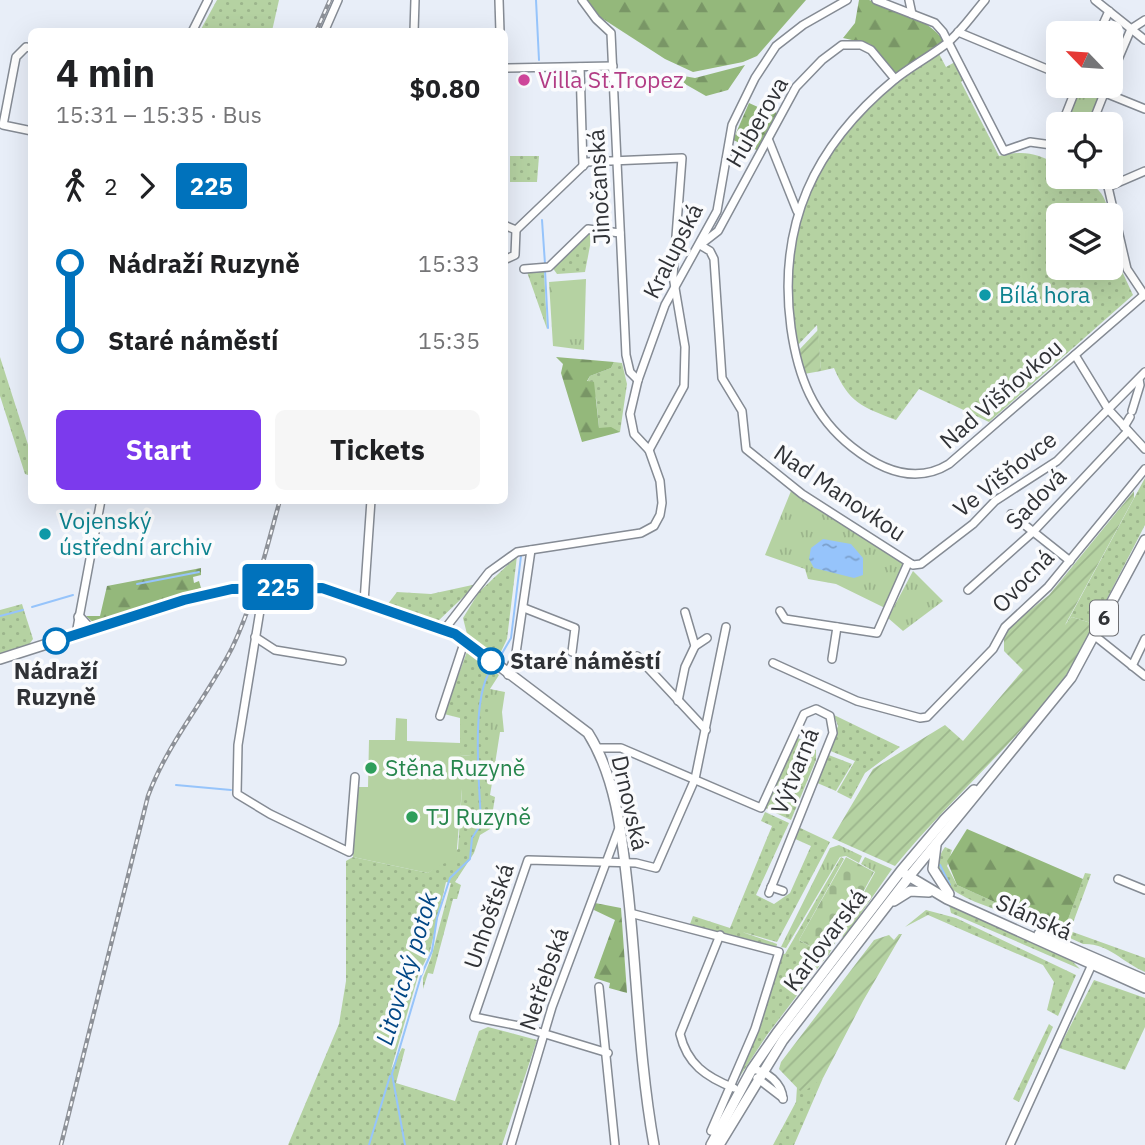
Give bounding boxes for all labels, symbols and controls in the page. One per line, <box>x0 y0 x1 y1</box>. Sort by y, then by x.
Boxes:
north arrow <box>1046 21 1124 98</box>
map controls <box>1046 21 1123 280</box>
text: 4 min <box>56 48 155 97</box>
place label: Villa St.Tropez <box>538 64 684 94</box>
text: $0.80 <box>410 71 480 105</box>
street label: Huberova <box>718 71 794 172</box>
marker: Villa St.Tropez <box>516 72 532 88</box>
text: 15:31 – 15:35 · Bus <box>56 99 262 129</box>
button: locate <box>1046 112 1123 189</box>
street label: Jinočanská <box>580 128 616 246</box>
icon: walk <box>56 167 94 205</box>
icon: forward <box>128 167 166 205</box>
text: 225 <box>190 170 233 202</box>
text: 2 <box>104 171 118 201</box>
street label: Kralupská <box>635 198 709 303</box>
button: layers <box>1046 203 1123 280</box>
text: Nádraží Ruzyně <box>108 246 300 280</box>
text: 15:33 <box>418 248 480 278</box>
place label: Bílá hora <box>999 279 1090 309</box>
marker: Bílá hora <box>977 287 993 303</box>
text: Staré náměstí <box>108 323 278 357</box>
text: 15:35 <box>418 325 480 355</box>
street label: Nad Višňovkou <box>933 332 1068 455</box>
button: Start <box>56 410 261 490</box>
button: Tickets <box>275 410 480 490</box>
street label: Ve Višňovce <box>947 423 1062 523</box>
street label: Nad Manovkou <box>769 437 912 547</box>
street label: Sadová <box>998 461 1072 536</box>
place label: Vojenský ústřední archiv <box>59 505 212 561</box>
marker: Vojenský ústřední archiv <box>37 526 53 542</box>
street label: Ovocná <box>985 542 1060 618</box>
line badge: 225 <box>238 564 318 610</box>
text: 225 <box>256 571 300 603</box>
road number: 6 <box>1090 600 1118 636</box>
marker: Nádraží Ruzyně <box>43 628 69 654</box>
place label: Staré náměstí <box>510 645 661 675</box>
marker: Staré náměstí <box>478 648 504 674</box>
place label: Nádraží Ruzyně <box>14 655 99 711</box>
street label: Výtvarná <box>763 723 825 818</box>
place label: Stěna Ruzyně <box>385 752 525 782</box>
street label: Drnovská <box>606 752 656 853</box>
marker: Stěna Ruzyně <box>363 760 379 776</box>
place label: TJ Ruzyně <box>426 801 531 831</box>
marker: TJ Ruzyně <box>404 809 420 825</box>
street label: Unhošťská <box>456 859 520 972</box>
street label: Karlovarská <box>776 882 873 997</box>
street label: Slánská <box>992 886 1077 946</box>
water label: Litovický potok <box>368 888 445 1049</box>
street label: Netřebská <box>511 923 575 1034</box>

